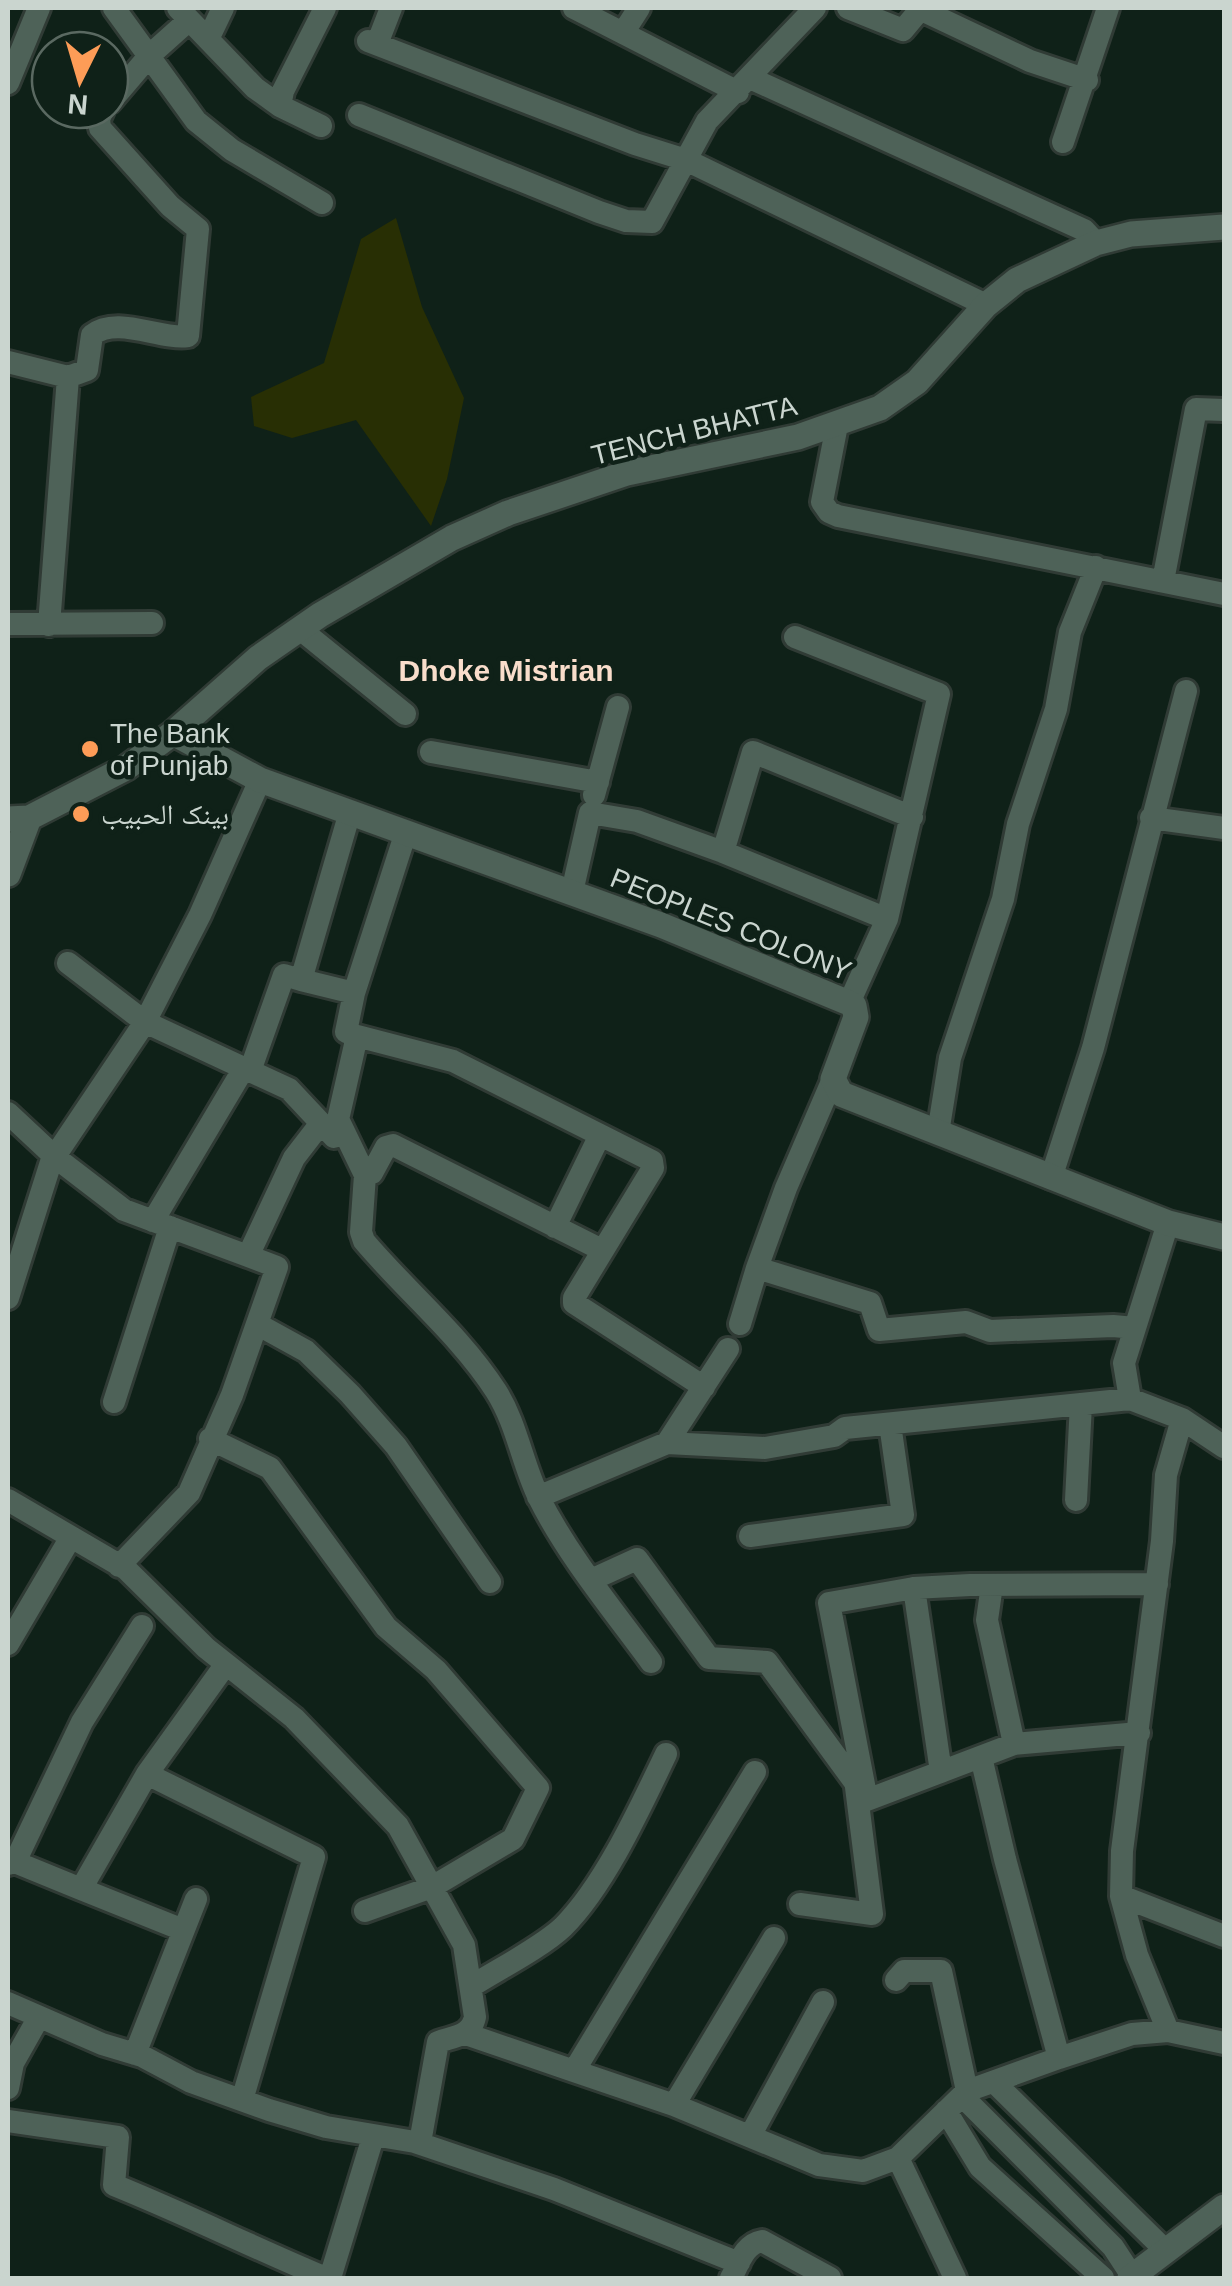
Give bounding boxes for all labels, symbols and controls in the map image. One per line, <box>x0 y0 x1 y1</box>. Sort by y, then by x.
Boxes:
north arrow <box>30 30 130 130</box>
text: N <box>66 88 89 121</box>
street label: TENCH BHATTA <box>588 390 800 471</box>
district label: Dhoke Mistrian <box>398 654 614 687</box>
place label: The Bank of Punjab <box>110 718 231 781</box>
marker: The Bank of Punjab <box>79 738 101 760</box>
place label: بينک الحبيب <box>101 799 229 830</box>
marker: بينک الحبيب <box>70 803 92 825</box>
street label: PEOPLES COLONY <box>606 862 856 987</box>

